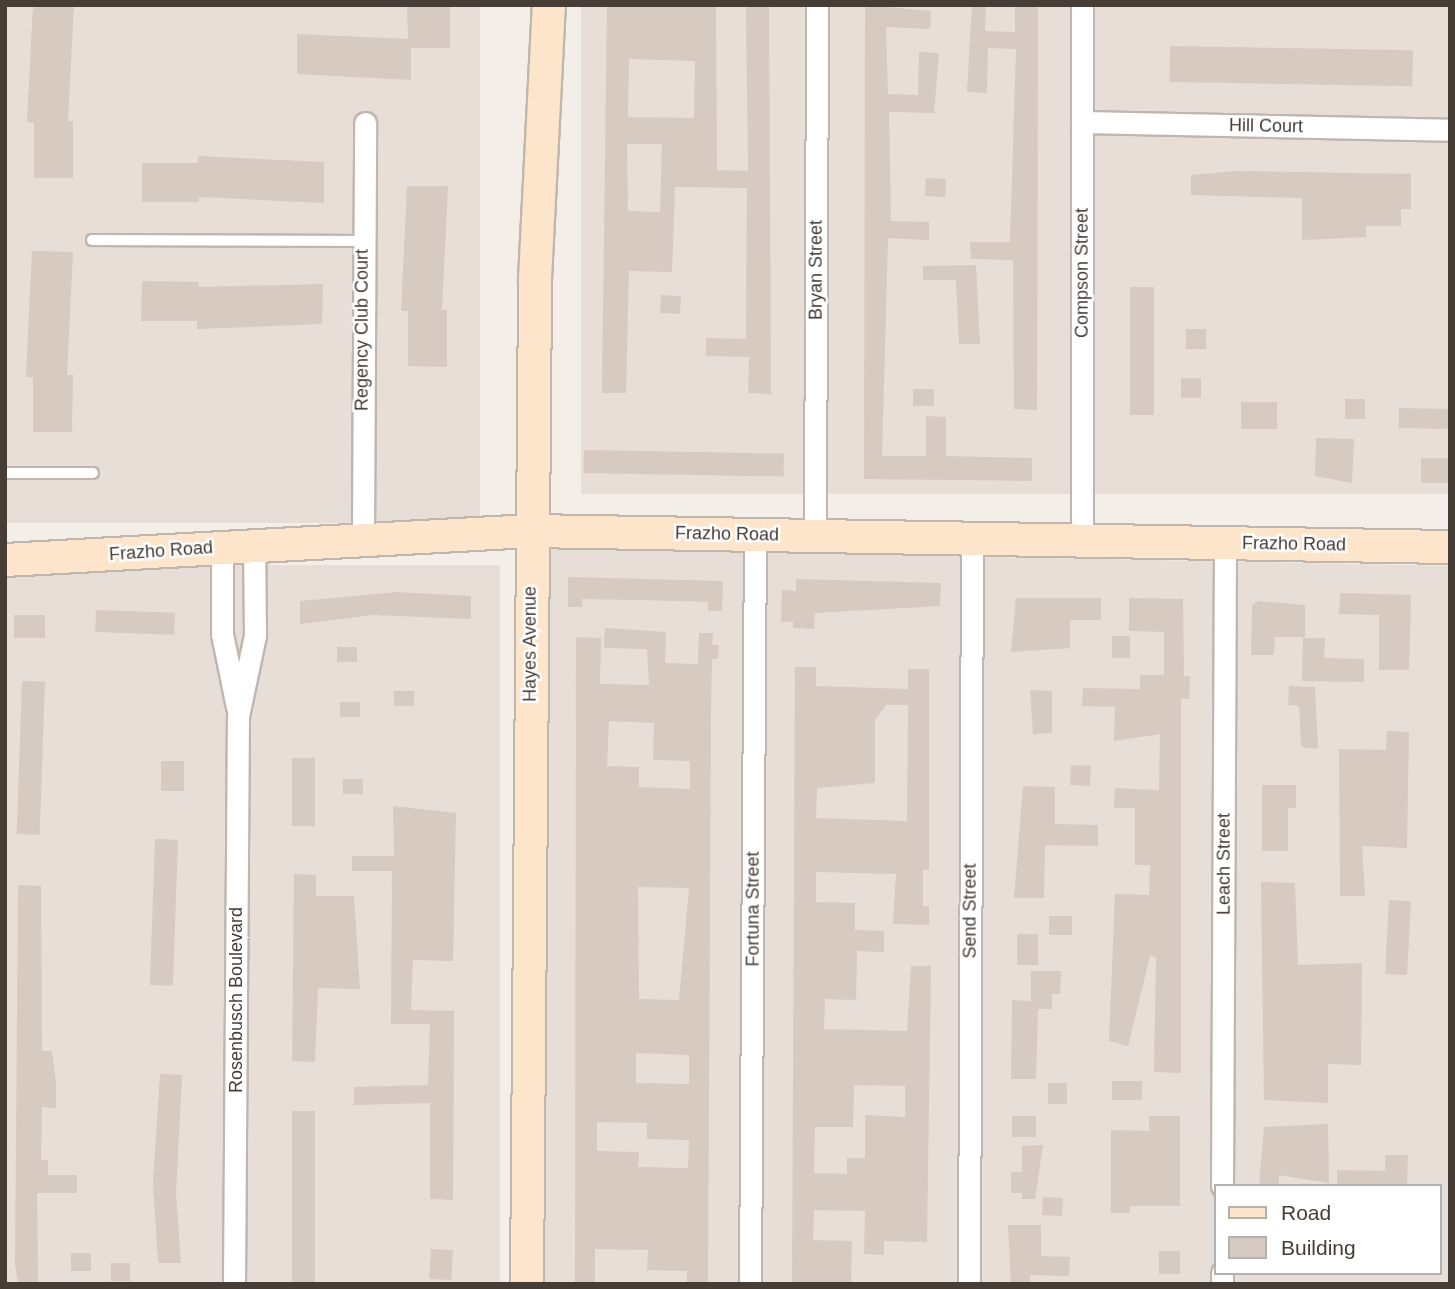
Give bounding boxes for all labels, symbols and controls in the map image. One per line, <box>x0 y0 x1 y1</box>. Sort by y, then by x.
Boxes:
street label: Hill Court <box>1229 115 1303 137</box>
street label: Compson Street <box>1071 208 1093 338</box>
street label: Bryan Street <box>805 220 827 320</box>
street label: Regency Club Court <box>351 249 373 411</box>
street label: Frazho Road <box>675 522 779 546</box>
street label: Frazho Road <box>1242 532 1346 556</box>
street label: Frazho Road <box>108 537 214 565</box>
street label: Hayes Avenue <box>519 586 541 702</box>
street label: Leach Street <box>1213 813 1235 915</box>
street label: Fortuna Street <box>742 851 764 967</box>
street label: Send Street <box>959 863 981 959</box>
street label: Rosenbusch Boulevard <box>225 907 247 1093</box>
legend <box>1214 1184 1441 1275</box>
text: Road <box>1281 1201 1331 1224</box>
text: Building <box>1281 1236 1356 1259</box>

